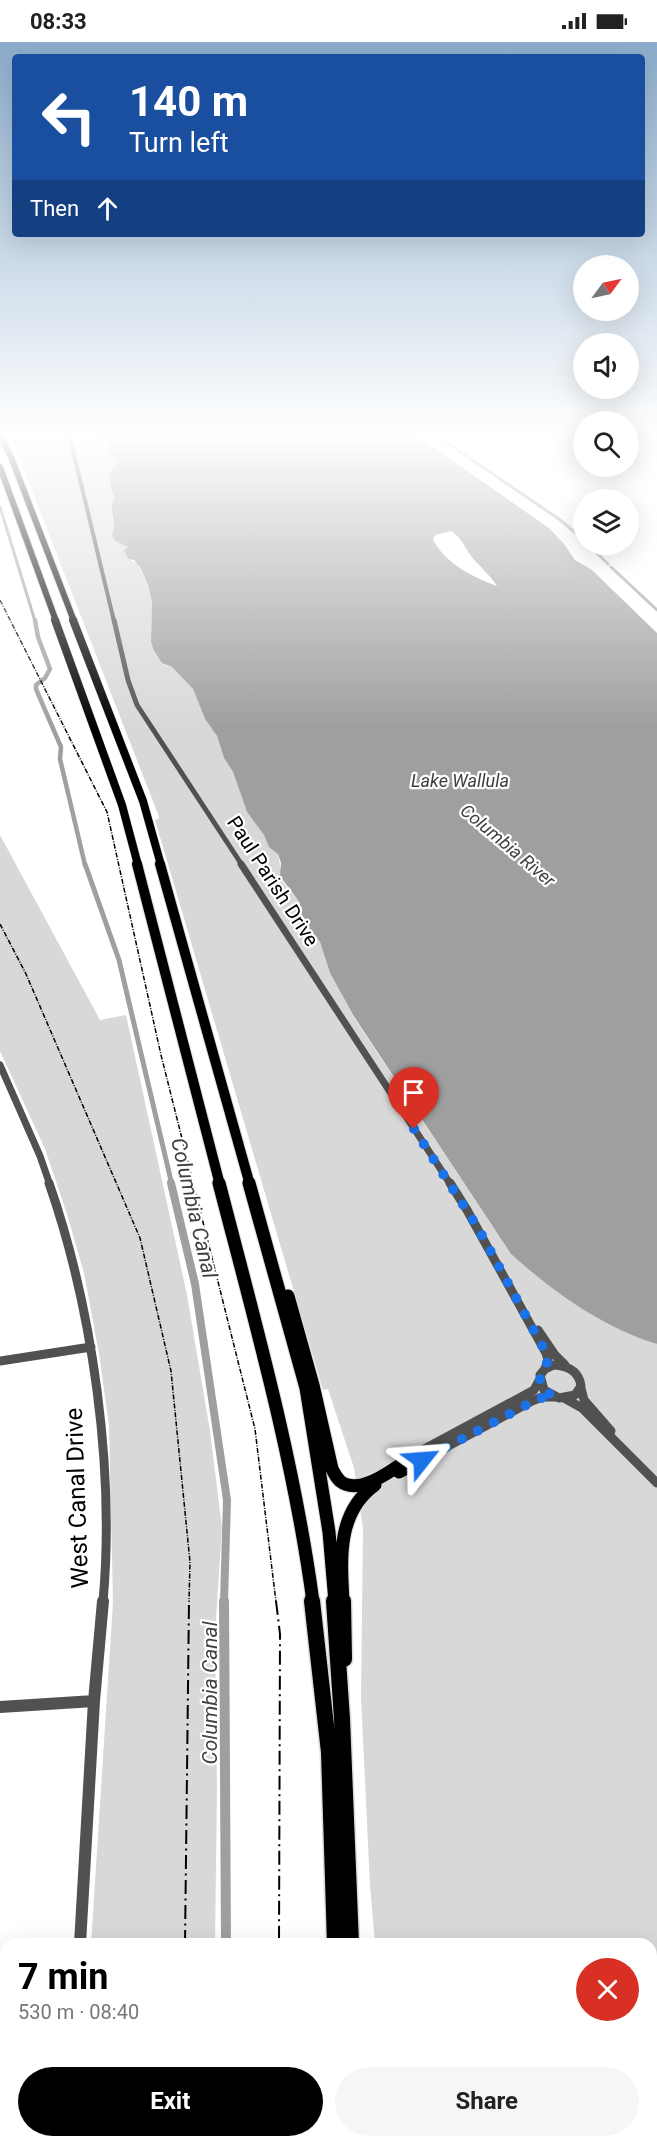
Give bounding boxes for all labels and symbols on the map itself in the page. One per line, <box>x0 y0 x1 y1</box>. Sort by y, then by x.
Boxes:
north arrow <box>573 255 639 321</box>
water label: Lake Wallula <box>411 770 509 791</box>
water label: Columbia River <box>456 799 560 891</box>
street label: Paul Parish Drive <box>222 811 324 951</box>
pin <box>388 1067 439 1129</box>
water label: Columbia Canal <box>166 1136 222 1281</box>
street label: West Canal Drive <box>60 1407 94 1589</box>
position arrow <box>390 1428 454 1492</box>
water label: Columbia Canal <box>198 1620 222 1765</box>

